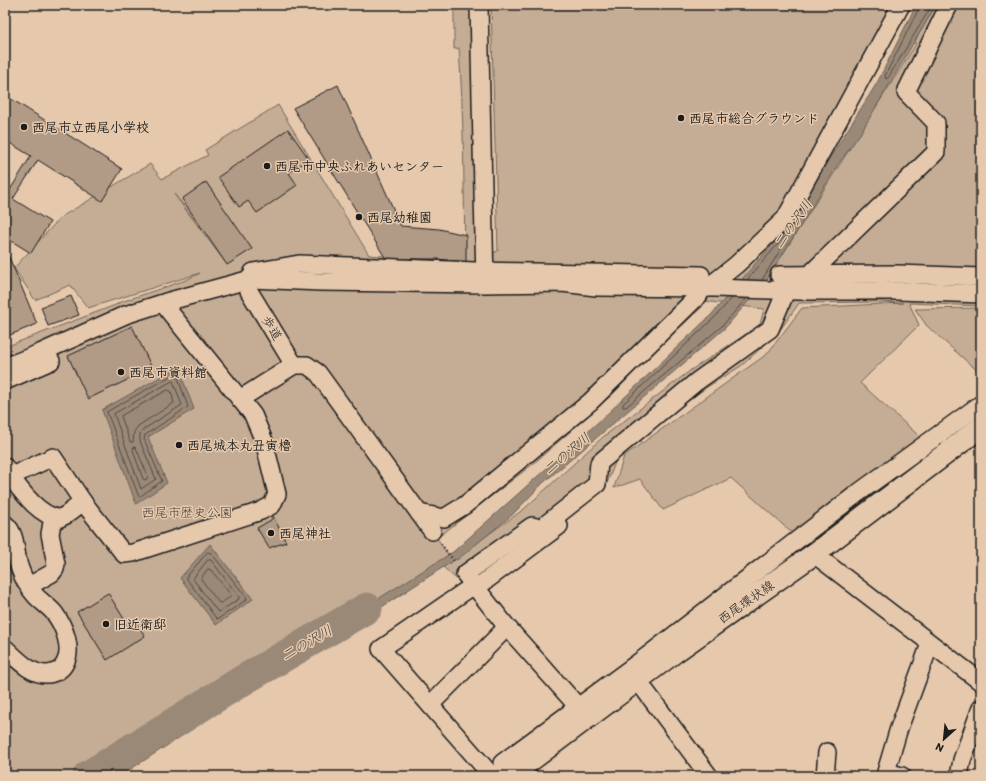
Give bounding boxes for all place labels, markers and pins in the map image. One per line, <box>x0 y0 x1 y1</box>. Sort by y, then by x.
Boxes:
place label: 西尾市総合グラウンド <box>689 111 819 126</box>
marker: 西尾市総合グラウンド <box>676 113 686 123</box>
place label: 西尾市立西尾小学校 <box>32 120 149 135</box>
marker: 西尾市立西尾小学校 <box>19 122 29 132</box>
place label: 西尾市中央ふれあいセンター <box>275 159 444 174</box>
marker: 西尾市中央ふれあいセンター <box>262 161 272 171</box>
place label: 西尾幼稚園 <box>367 210 432 225</box>
marker: 西尾幼稚園 <box>354 212 364 222</box>
place label: 西尾市資料館 <box>129 365 207 380</box>
marker: 西尾市資料館 <box>116 367 126 377</box>
place label: 西尾城本丸丑寅櫓 <box>187 438 291 453</box>
marker: 西尾城本丸丑寅櫓 <box>174 440 184 450</box>
place label: 西尾神社 <box>279 526 331 541</box>
marker: 西尾神社 <box>266 528 276 538</box>
place label: 旧近衛邸 <box>114 617 166 632</box>
marker: 旧近衛邸 <box>101 619 111 629</box>

